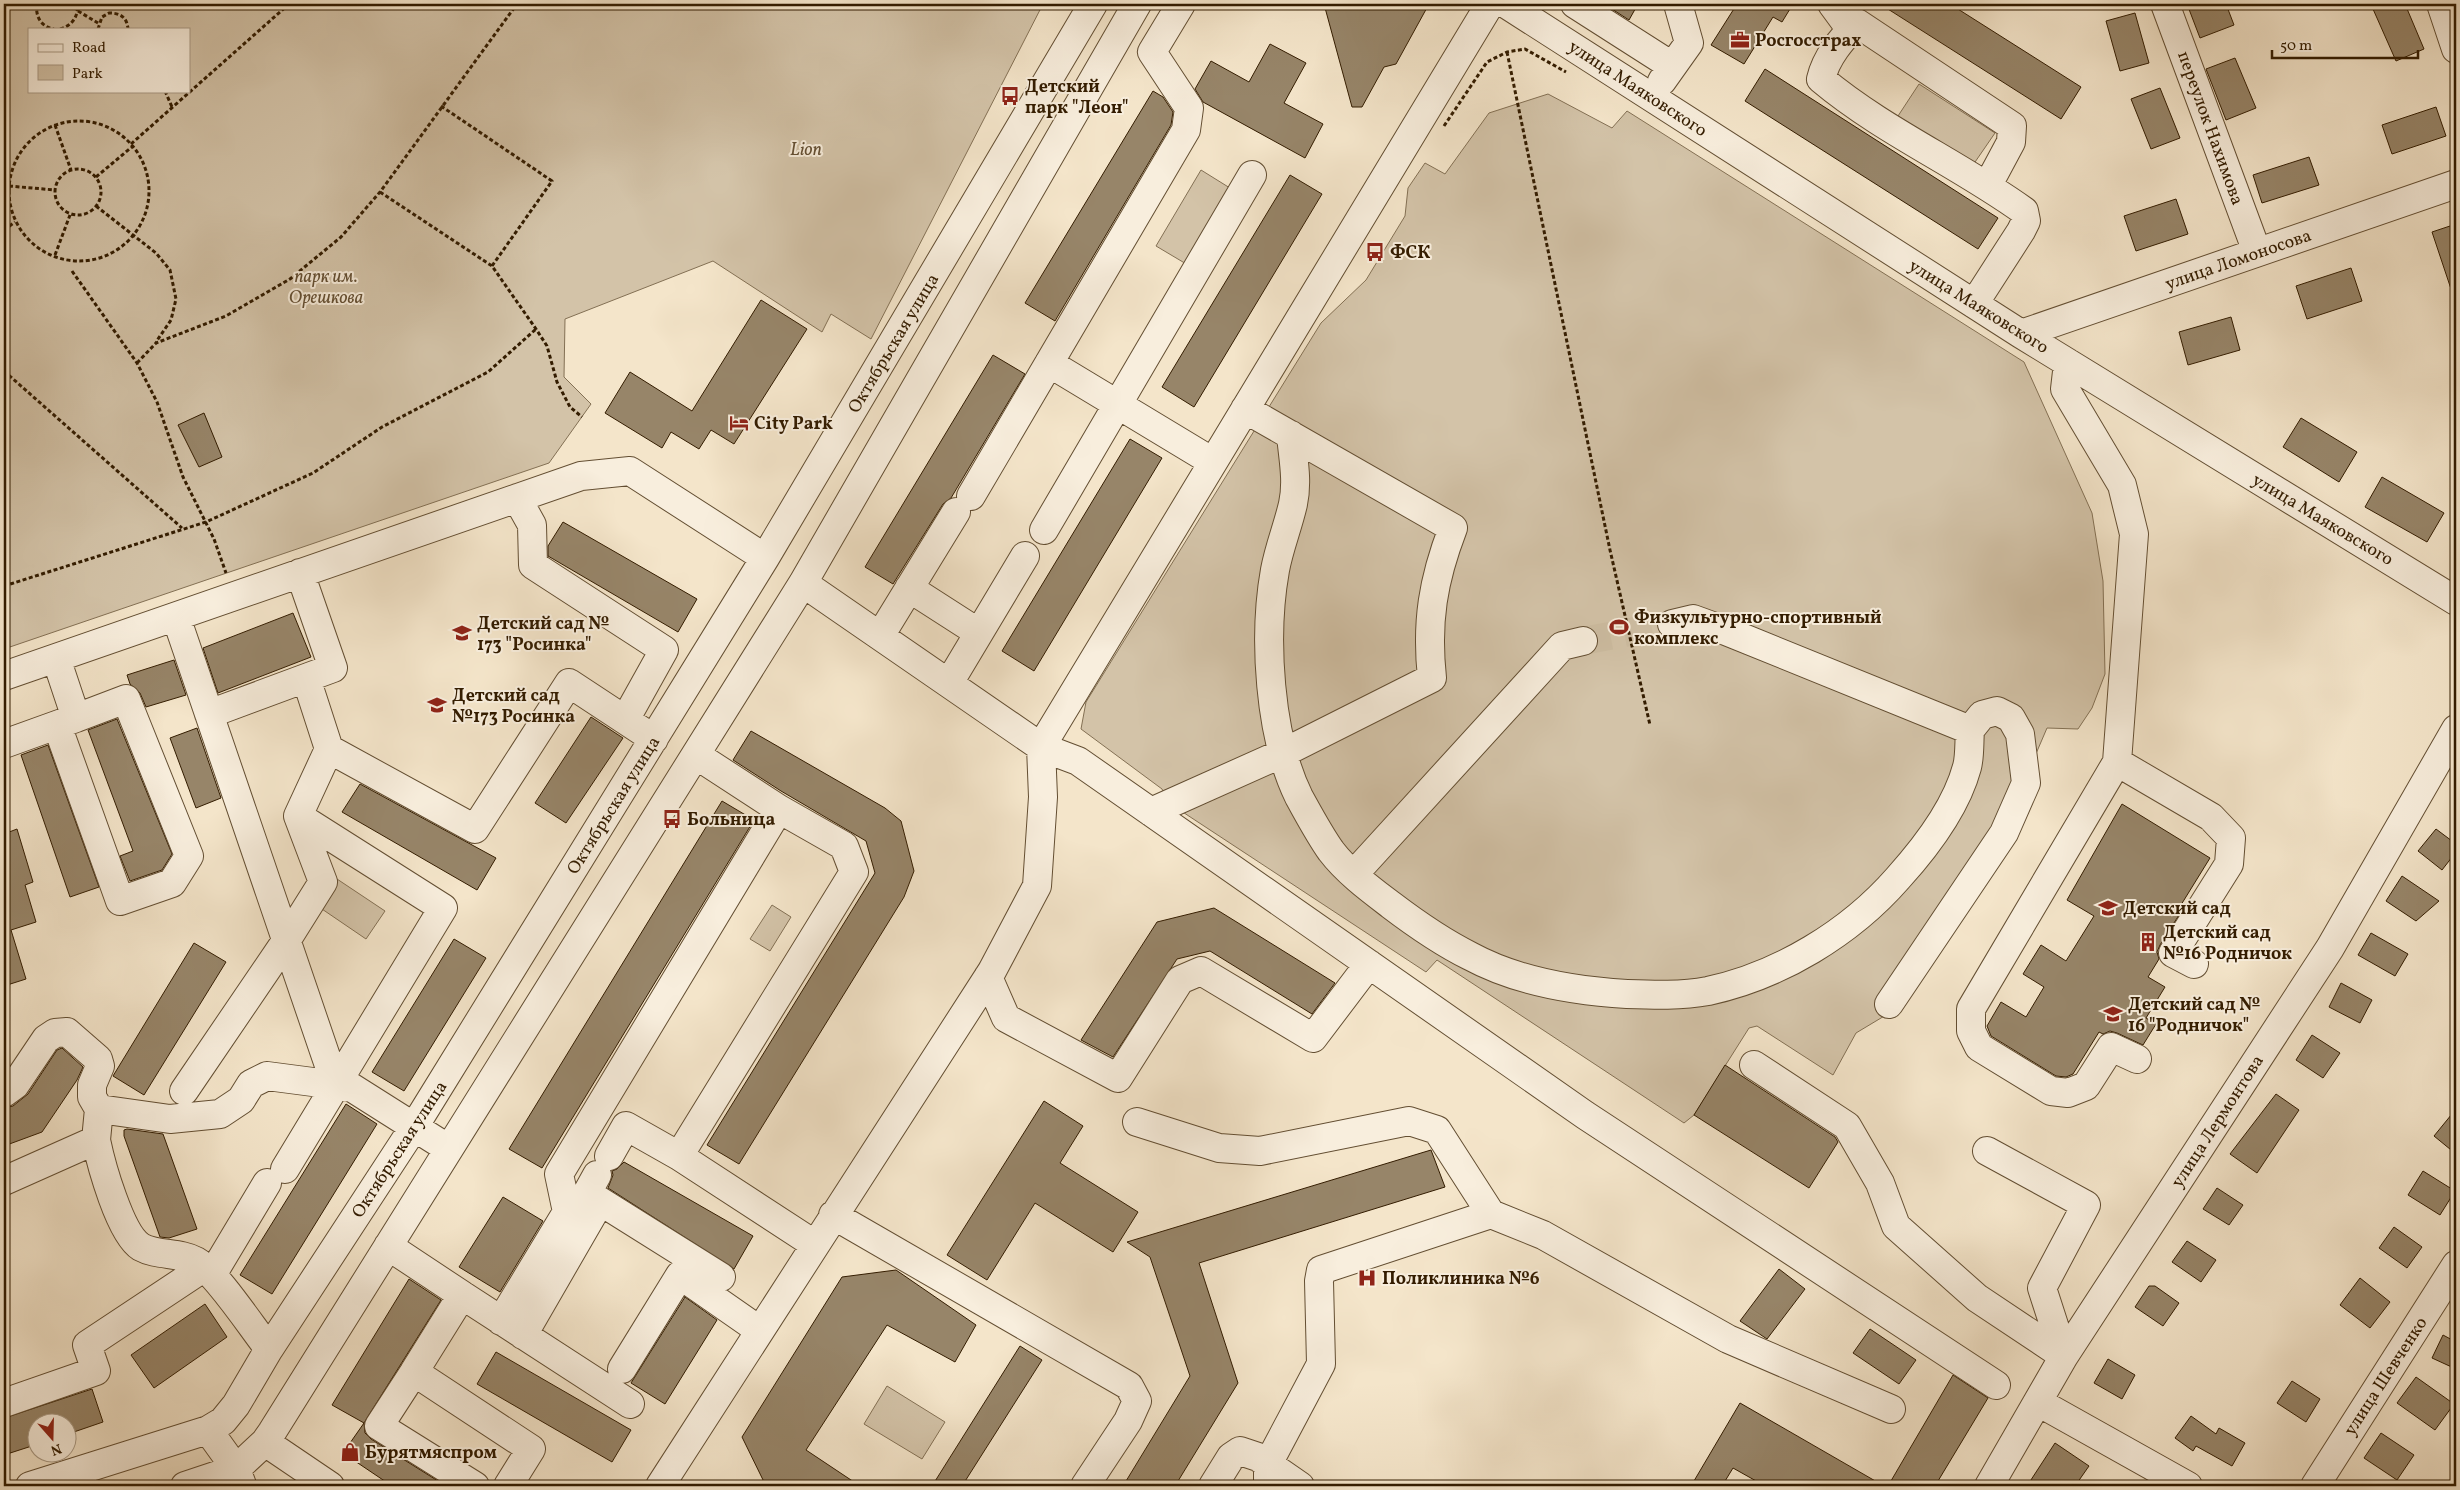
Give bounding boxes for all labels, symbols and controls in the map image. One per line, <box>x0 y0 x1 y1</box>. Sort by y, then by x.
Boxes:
legend <box>28 28 190 92</box>
scale bar <box>2272 28 2419 60</box>
office icon: Росгосстрах <box>1729 29 1751 51</box>
place label: Росгосстрах <box>1755 29 1862 54</box>
street label: улица Маяковского <box>1563 35 1712 144</box>
text: 50 m <box>2280 36 2312 57</box>
text: Road <box>72 38 106 59</box>
street label: переулок Нахимова <box>2170 48 2249 209</box>
text: Park <box>72 64 103 85</box>
place label: Детский парк "Леон" <box>1025 75 1129 121</box>
bus stop icon: Детский парк "Леон" <box>999 85 1021 107</box>
park label: Lion <box>790 138 822 163</box>
street label: улица Ломоносова <box>2162 224 2315 297</box>
bus stop icon: ФСК <box>1364 241 1386 263</box>
place label: ФСК <box>1390 241 1430 266</box>
street label: улица Маяковского <box>1903 254 2053 361</box>
park label: парк им. Орешкова <box>289 265 363 311</box>
street label: Октябрьская улица <box>843 269 946 418</box>
hotel icon: City Park <box>728 412 750 434</box>
place label: City Park <box>754 412 833 437</box>
street label: улица Маяковского <box>2247 468 2398 572</box>
place label: Физкультурно-спортивный комплекс <box>1634 606 1882 652</box>
place label: Детский сад № 173 "Росинка" <box>477 612 609 658</box>
sports icon: Физкультурно-спортивный комплекс <box>1608 616 1630 638</box>
school or university icon: Детский сад № 173 "Росинка" <box>451 622 473 644</box>
place label: Детский сад №173 Росинка <box>452 684 575 730</box>
school or university icon: Детский сад №173 Росинка <box>426 694 448 716</box>
street label: Октябрьская улица <box>562 732 667 880</box>
bus stop icon: Больница <box>661 808 683 830</box>
place label: Больница <box>687 808 775 833</box>
school or university icon: Детский сад <box>2097 897 2119 919</box>
place label: Детский сад <box>2123 897 2231 922</box>
place label: Детский сад №16 Родничок <box>2163 921 2292 967</box>
building icon: Детский сад №16 Родничок <box>2137 931 2159 953</box>
place label: Детский сад № 16 "Родничок" <box>2128 993 2260 1039</box>
school or university icon: Детский сад № 16 "Родничок" <box>2102 1003 2124 1025</box>
street label: улица Лермонтова <box>2166 1050 2271 1193</box>
street label: Октябрьская улица <box>347 1076 454 1223</box>
hospital icon: Поликлиника №6 <box>1356 1267 1378 1289</box>
place label: Поликлиника №6 <box>1382 1267 1540 1292</box>
street label: улица Шевченко <box>2338 1313 2434 1441</box>
north arrow <box>28 1412 78 1462</box>
text: N <box>48 1438 64 1459</box>
shop icon: Бурятмяспром <box>339 1441 361 1463</box>
place label: Бурятмяспром <box>365 1441 498 1466</box>

